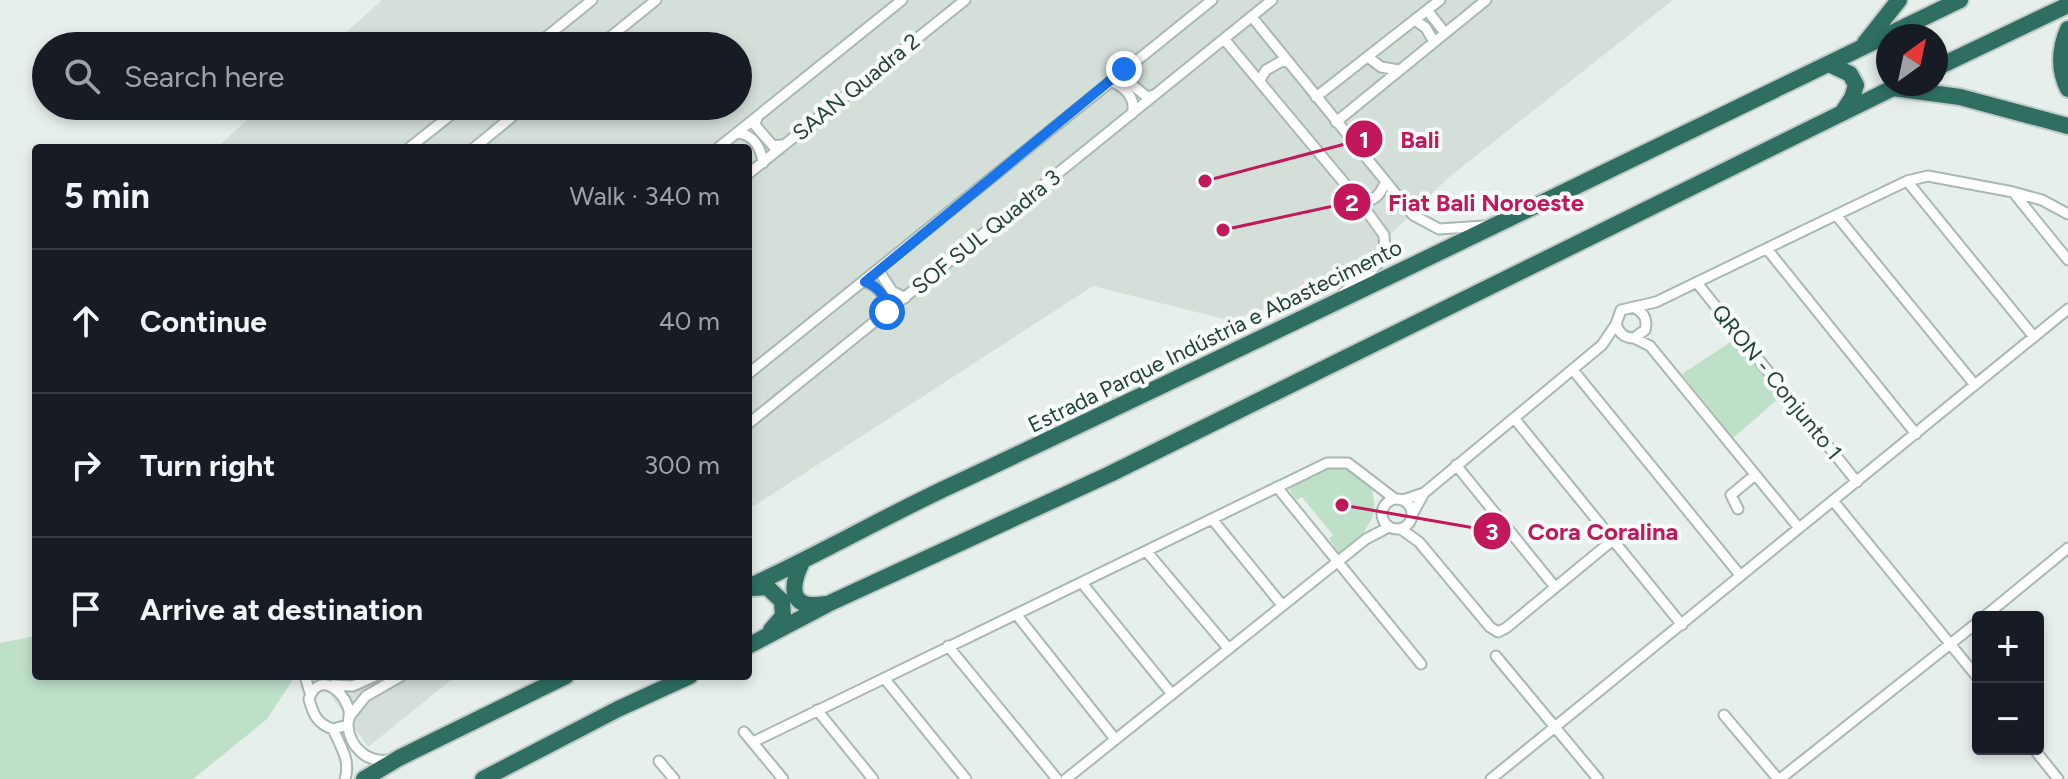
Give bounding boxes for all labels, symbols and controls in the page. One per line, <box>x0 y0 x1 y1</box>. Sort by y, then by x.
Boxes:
north arrow <box>1876 24 1948 96</box>
street label: SAAN Quadra 2 <box>787 28 925 146</box>
search box <box>32 32 752 120</box>
route end <box>1106 51 1142 87</box>
icon: search <box>60 54 104 98</box>
text: Search here <box>124 58 284 95</box>
callout: Bali <box>1344 115 1456 163</box>
text: 1 <box>1359 125 1369 154</box>
text: Bali <box>1400 125 1440 154</box>
street label: SOF SUL Quadra 3 <box>906 164 1066 300</box>
text: 5 min <box>64 176 150 217</box>
callout: Fiat Bali Noroeste <box>1332 178 1600 226</box>
text: Walk · 340 m <box>570 180 720 212</box>
text: 2 <box>1345 188 1359 217</box>
text: Fiat Bali Noroeste <box>1388 188 1584 217</box>
street label: Estrada Parque Indústria e Abastecimento <box>1024 233 1406 439</box>
route start <box>869 294 905 330</box>
icon: ahead <box>64 299 108 343</box>
street label: QRON - Conjunto 1 <box>1706 299 1848 465</box>
text: Continue <box>140 303 267 340</box>
text: 40 m <box>659 305 720 337</box>
icon: right <box>64 443 108 487</box>
text: Turn right <box>140 447 275 484</box>
text: 300 m <box>644 449 720 481</box>
callout: Cora Coralina <box>1472 507 1694 555</box>
text: 3 <box>1485 517 1499 546</box>
text: Cora Coralina <box>1528 517 1678 546</box>
icon: arrive <box>64 587 108 631</box>
text: Arrive at destination <box>140 591 423 628</box>
map controls <box>1972 611 2044 755</box>
button: + <box>1972 611 2044 683</box>
button: − <box>1972 683 2044 755</box>

